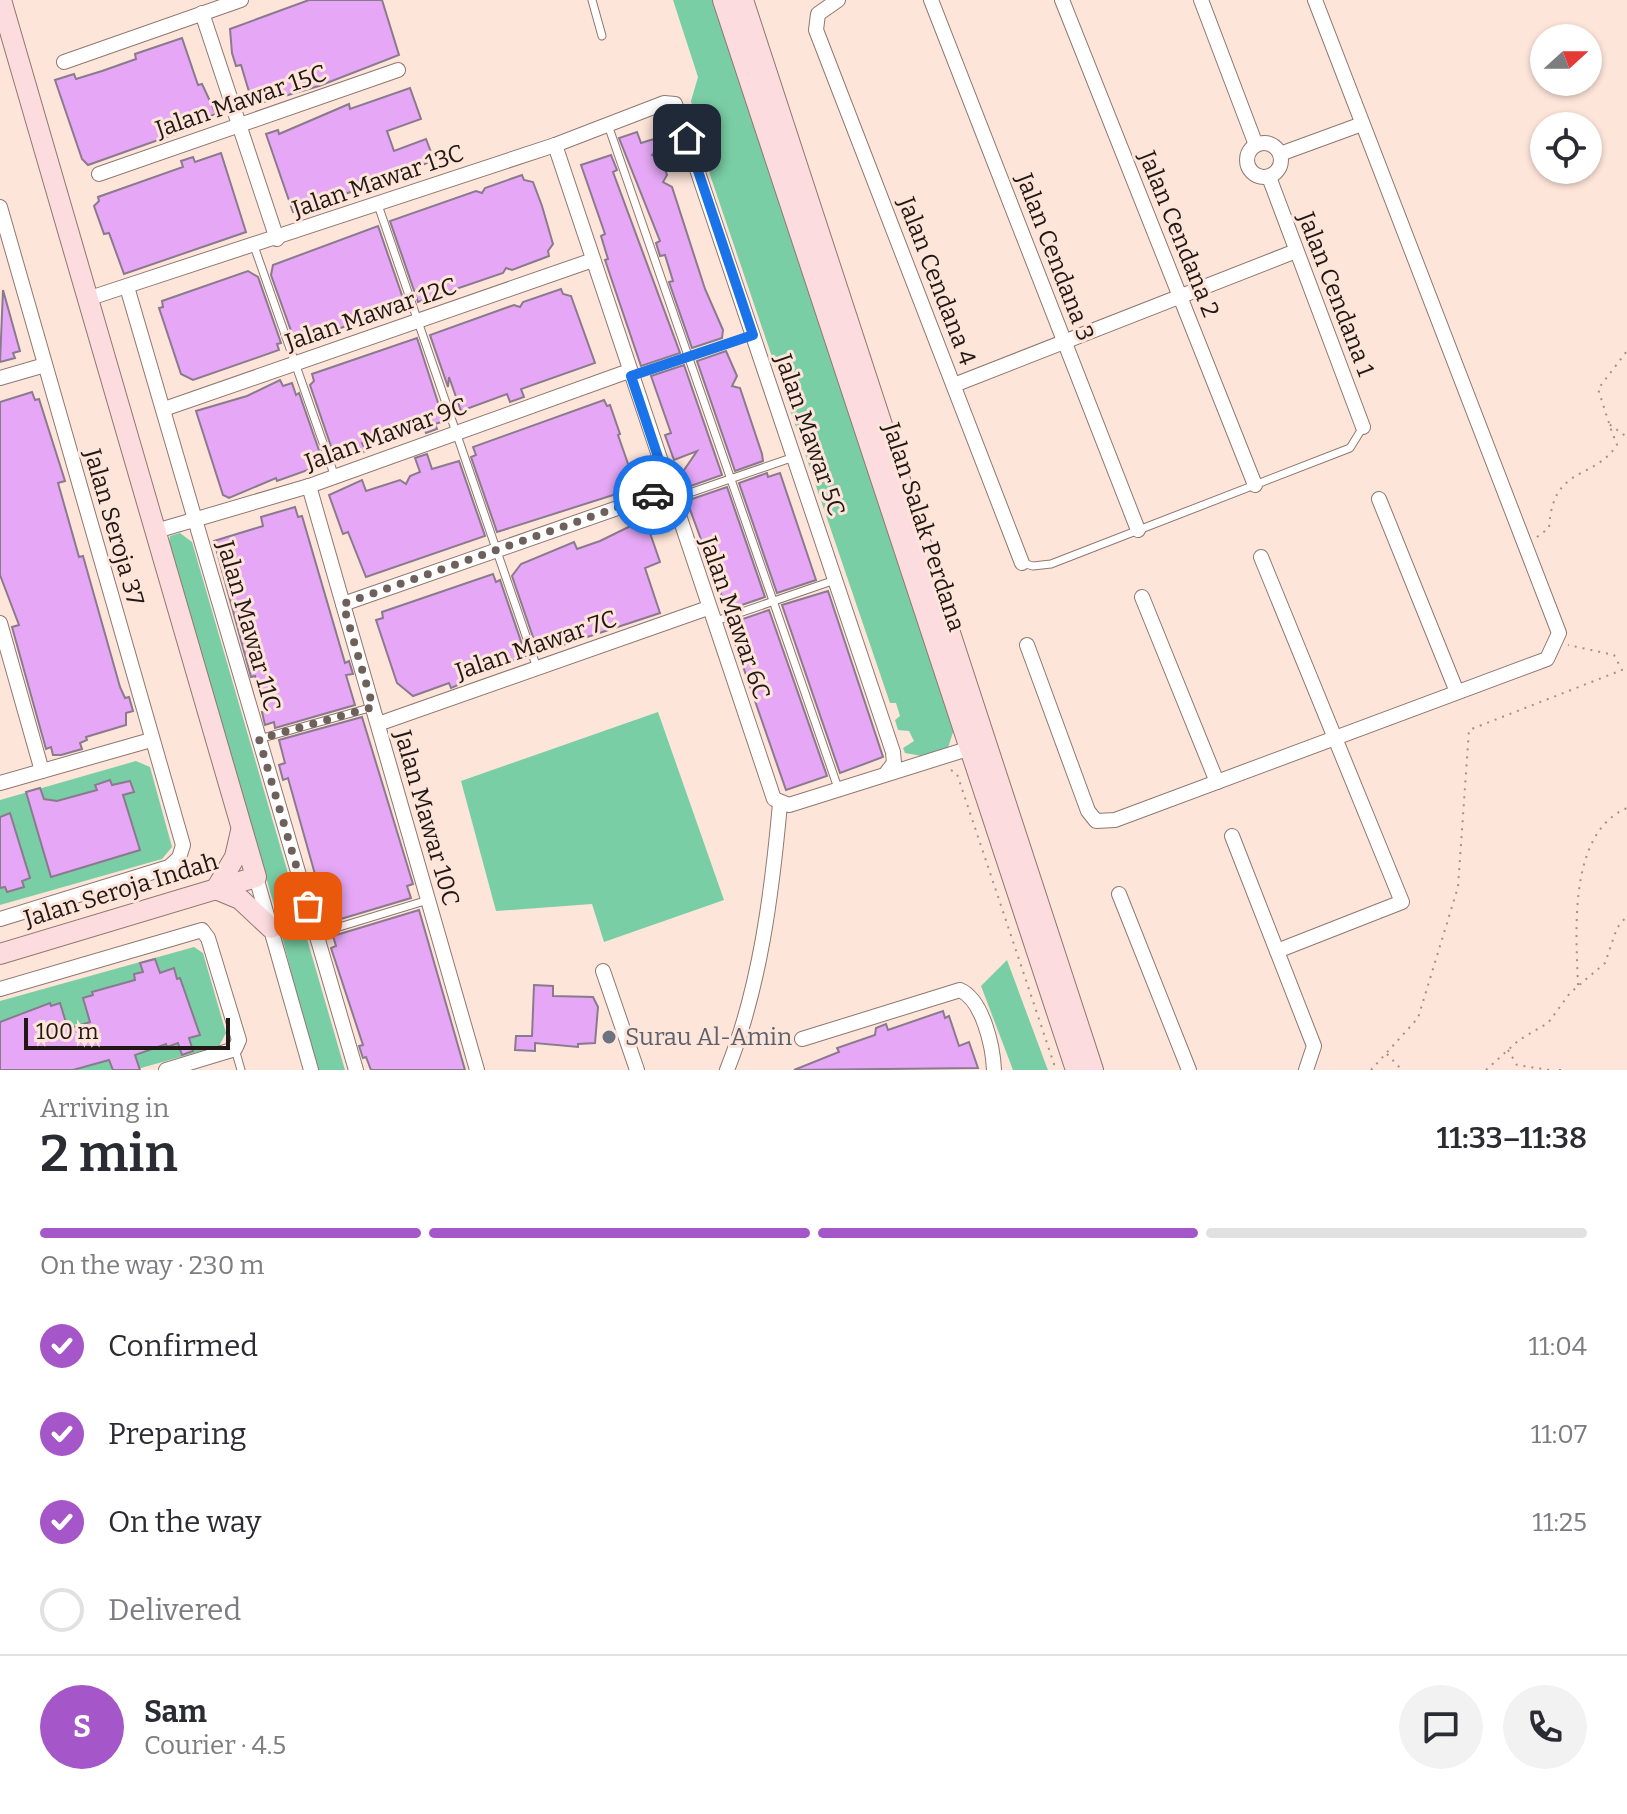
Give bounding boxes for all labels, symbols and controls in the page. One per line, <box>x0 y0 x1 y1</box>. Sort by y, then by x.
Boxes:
north arrow <box>1530 24 1602 96</box>
map controls <box>1530 24 1602 184</box>
street label: Jalan Mawar 15C <box>151 59 330 144</box>
pin <box>653 104 721 172</box>
button: locate <box>1530 112 1602 184</box>
icon: home <box>665 116 709 160</box>
street label: Jalan Mawar 13C <box>288 139 467 224</box>
street label: Jalan Cendana 2 <box>1133 146 1225 321</box>
street label: Jalan Cendana 3 <box>1010 168 1100 345</box>
street label: Jalan Cendana 4 <box>892 192 982 369</box>
street label: Jalan Cendana 1 <box>1292 207 1380 380</box>
street label: Jalan Mawar 12C <box>281 272 460 357</box>
street label: Jalan Mawar 5C <box>769 349 851 520</box>
street label: Jalan Mawar 9C <box>300 392 471 477</box>
street label: Jalan Salak Perdana <box>877 418 971 635</box>
street label: Jalan Seroja 37 <box>78 445 150 608</box>
courier <box>613 455 693 535</box>
icon: car <box>631 473 675 517</box>
street label: Jalan Mawar 6C <box>694 532 776 703</box>
street label: Jalan Mawar 11C <box>211 537 287 714</box>
street label: Jalan Mawar 7C <box>451 604 620 686</box>
street label: Jalan Mawar 10C <box>388 726 465 909</box>
street label: Jalan Seroja Indah <box>20 847 221 933</box>
pin <box>274 872 342 940</box>
icon: bag <box>286 884 330 928</box>
scale bar <box>24 1014 230 1050</box>
text: 100 m <box>36 1018 99 1045</box>
place label: Surau Al-Amin <box>625 1023 792 1051</box>
marker: Surau Al-Amin <box>600 1028 618 1046</box>
text: Arriving in <box>40 1093 169 1124</box>
text: 11:33–11:38 <box>1437 1120 1587 1156</box>
text: 2 min <box>40 1122 178 1185</box>
text: On the way · 230 m <box>40 1250 264 1281</box>
icon: check <box>40 1324 84 1368</box>
text: Confirmed <box>108 1328 258 1364</box>
text: 11:04 <box>1529 1331 1587 1362</box>
icon: check <box>40 1412 84 1456</box>
text: Preparing <box>108 1416 246 1452</box>
text: 11:07 <box>1531 1419 1587 1450</box>
icon: check <box>40 1500 84 1544</box>
text: On the way <box>108 1504 261 1540</box>
text: 11:25 <box>1532 1507 1587 1538</box>
text: Delivered <box>108 1592 241 1628</box>
button: chat <box>1399 1685 1483 1769</box>
button: phone <box>1503 1685 1587 1769</box>
text: Sam <box>144 1694 207 1730</box>
text: S <box>73 1709 91 1745</box>
text: Courier · 4.5 <box>144 1730 286 1761</box>

